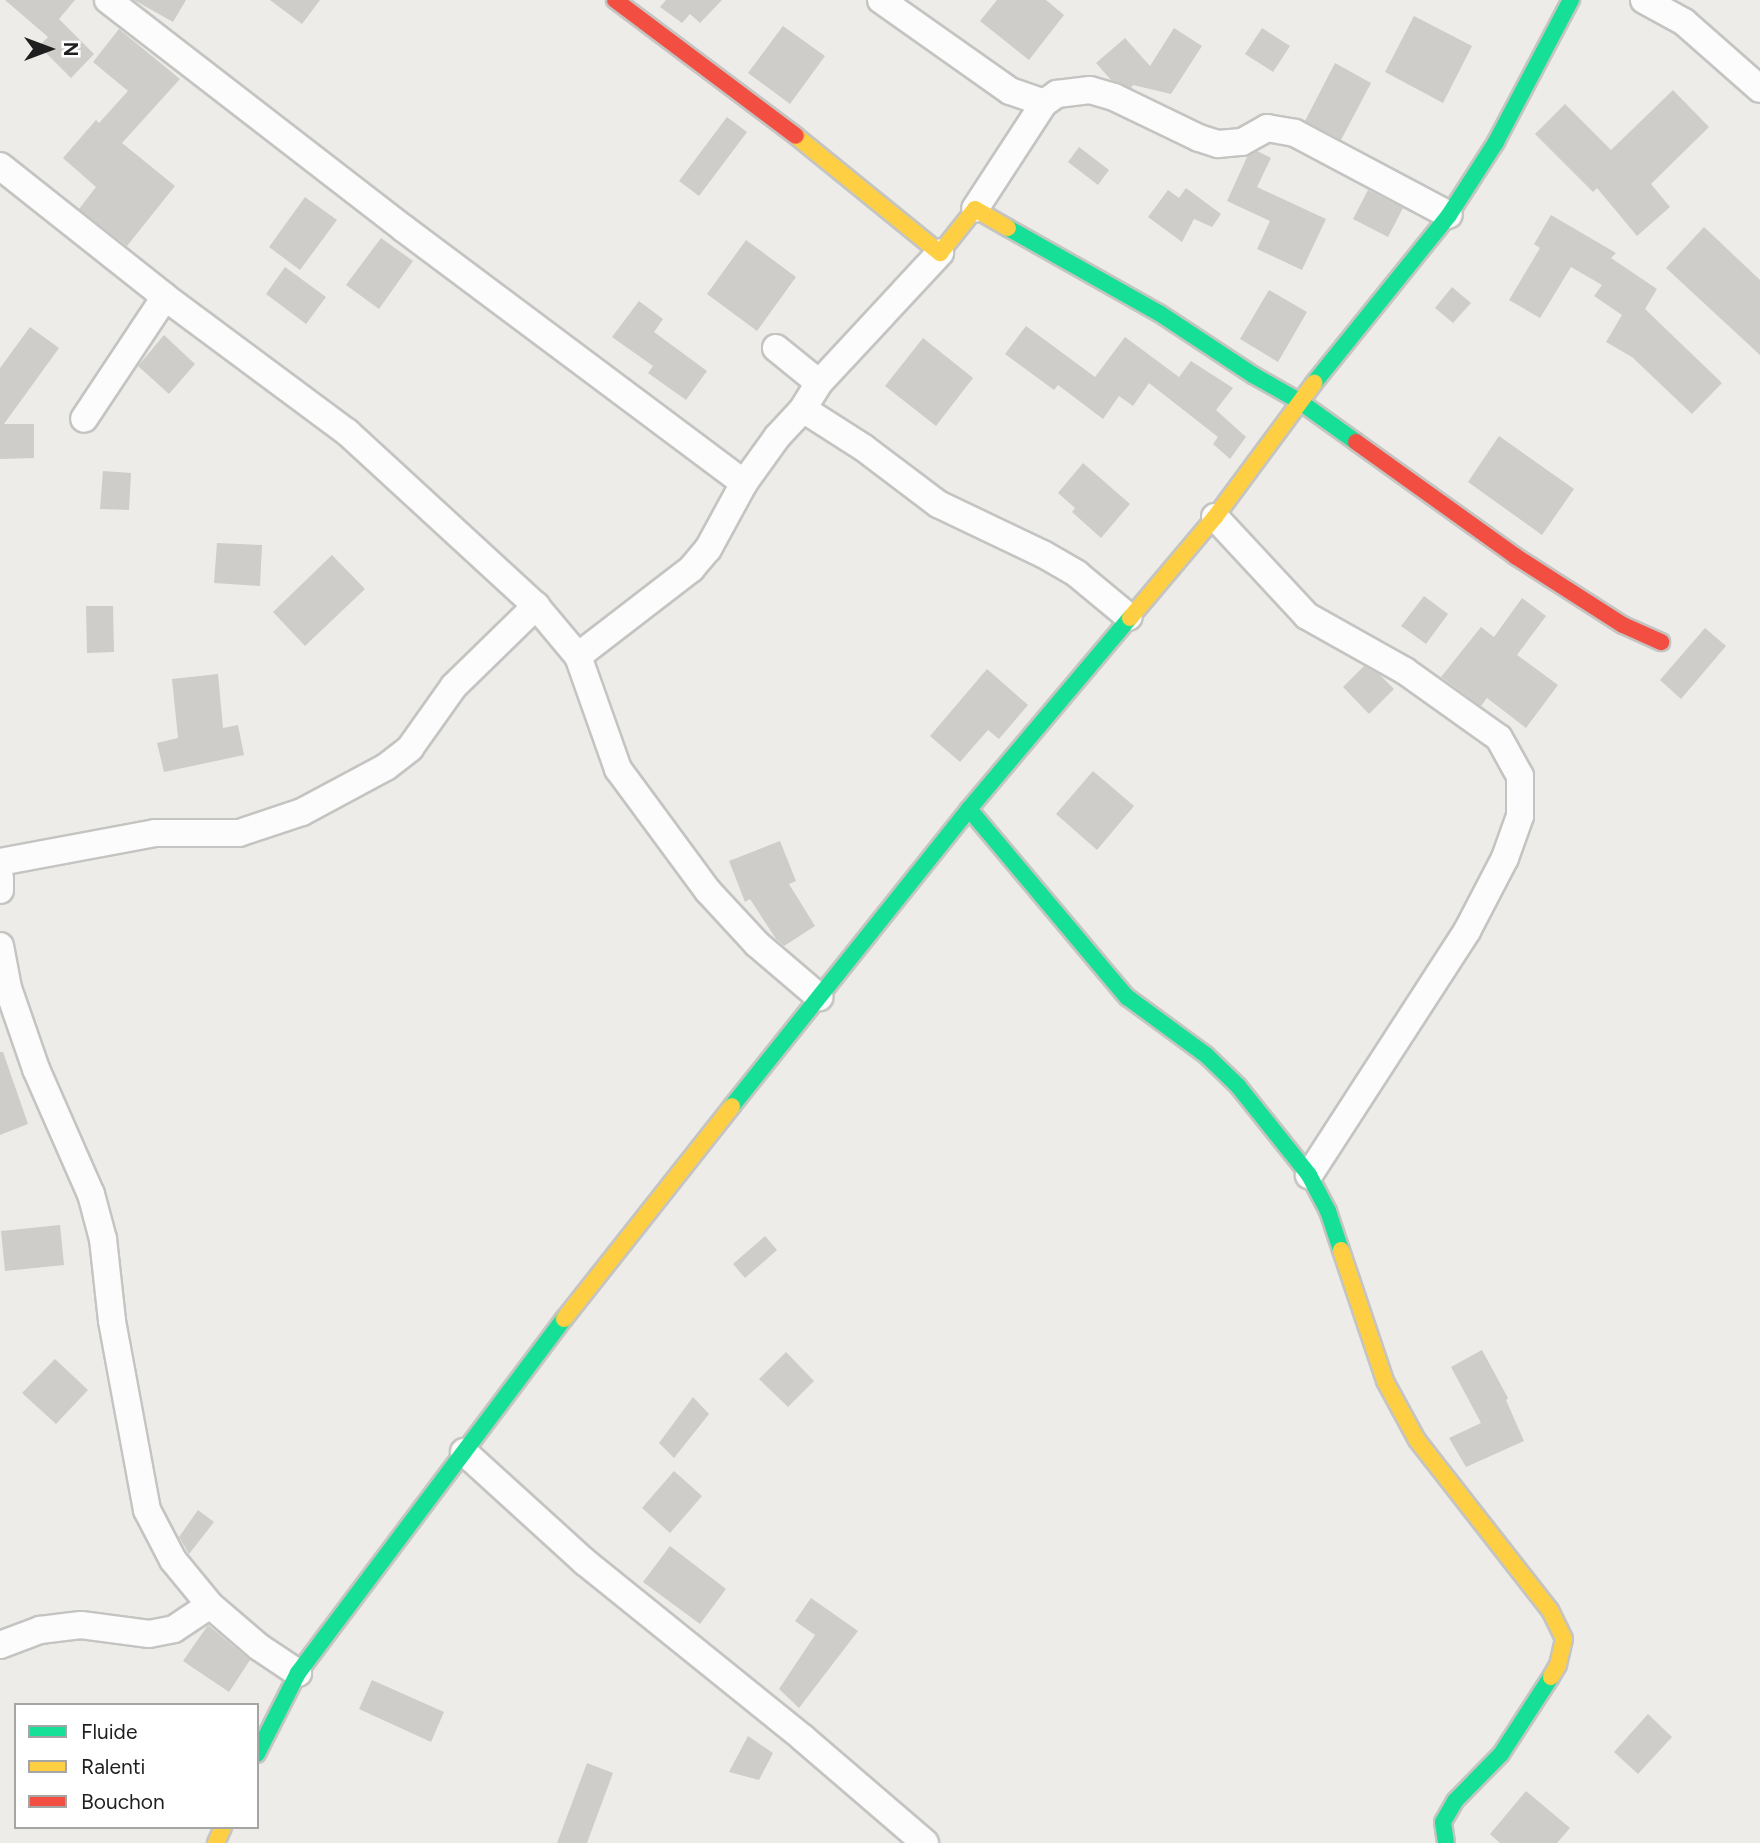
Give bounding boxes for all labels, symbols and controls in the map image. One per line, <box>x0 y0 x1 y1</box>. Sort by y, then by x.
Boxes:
north arrow <box>14 14 84 84</box>
text: N <box>59 42 82 56</box>
legend <box>14 1703 259 1829</box>
text: Fluide <box>81 1719 137 1744</box>
text: Ralenti <box>81 1754 145 1779</box>
text: Bouchon <box>81 1789 165 1814</box>

